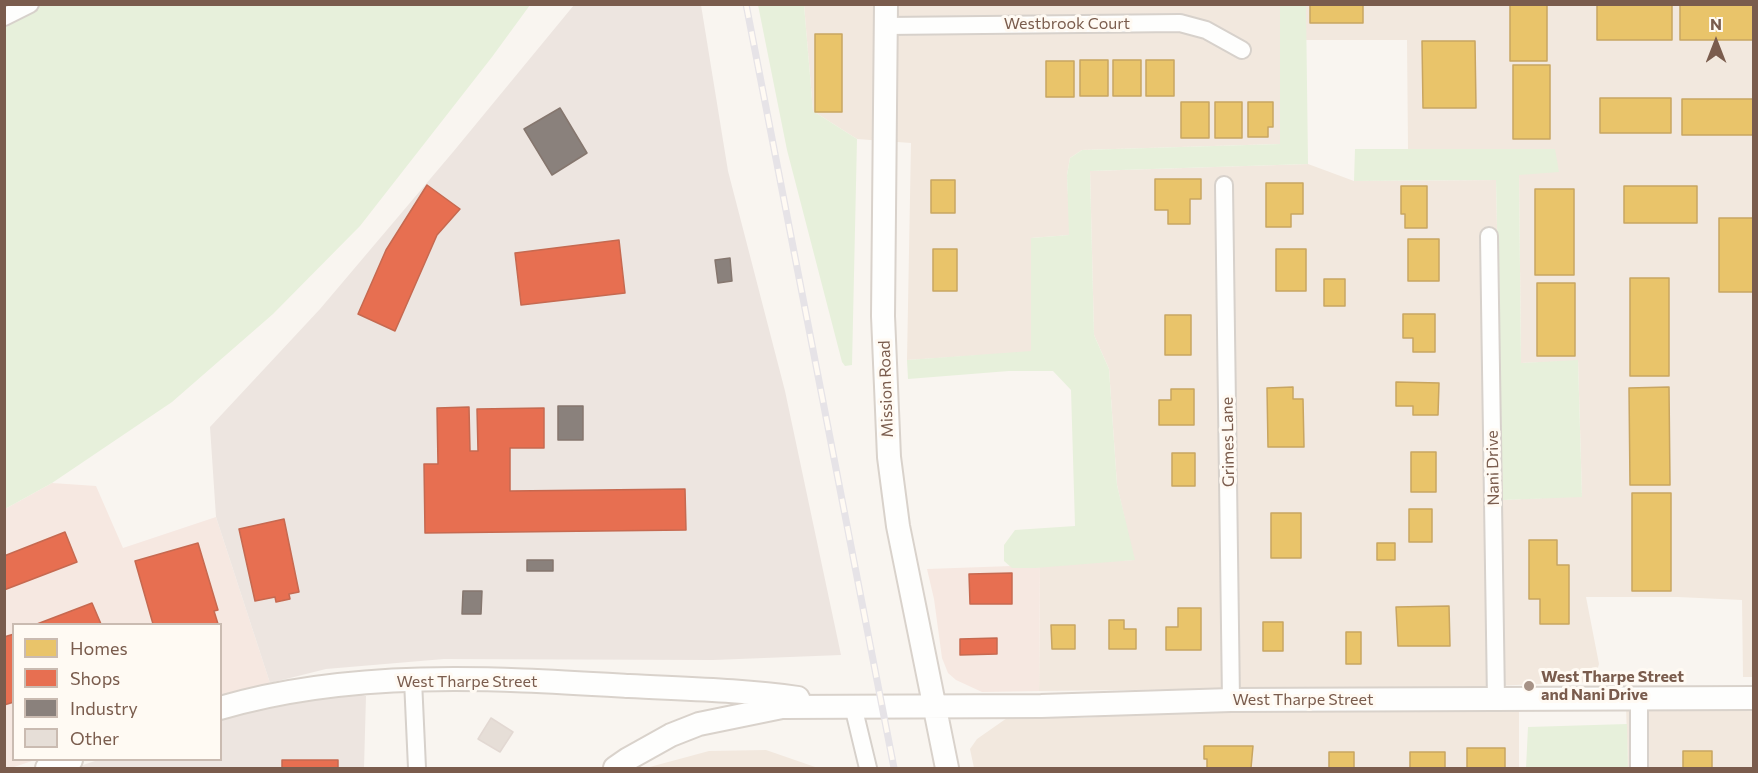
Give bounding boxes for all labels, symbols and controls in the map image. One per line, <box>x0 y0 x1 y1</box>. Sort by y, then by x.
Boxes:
north arrow <box>1686 12 1746 72</box>
street label: Westbrook Court <box>1004 14 1130 34</box>
text: N <box>1710 14 1722 33</box>
street label: Mission Road <box>875 340 897 438</box>
street label: Grimes Lane <box>1218 397 1238 487</box>
street label: Nani Drive <box>1483 430 1503 506</box>
legend <box>12 623 222 761</box>
text: Homes <box>70 637 128 659</box>
text: Shops <box>70 667 120 689</box>
place label: West Tharpe Street and Nani Drive <box>1541 667 1684 705</box>
street label: West Tharpe Street <box>397 672 537 692</box>
marker: West Tharpe Street and Nani Drive <box>1522 679 1536 693</box>
street label: West Tharpe Street <box>1233 690 1373 710</box>
text: Industry <box>70 697 138 719</box>
text: Other <box>70 727 119 749</box>

